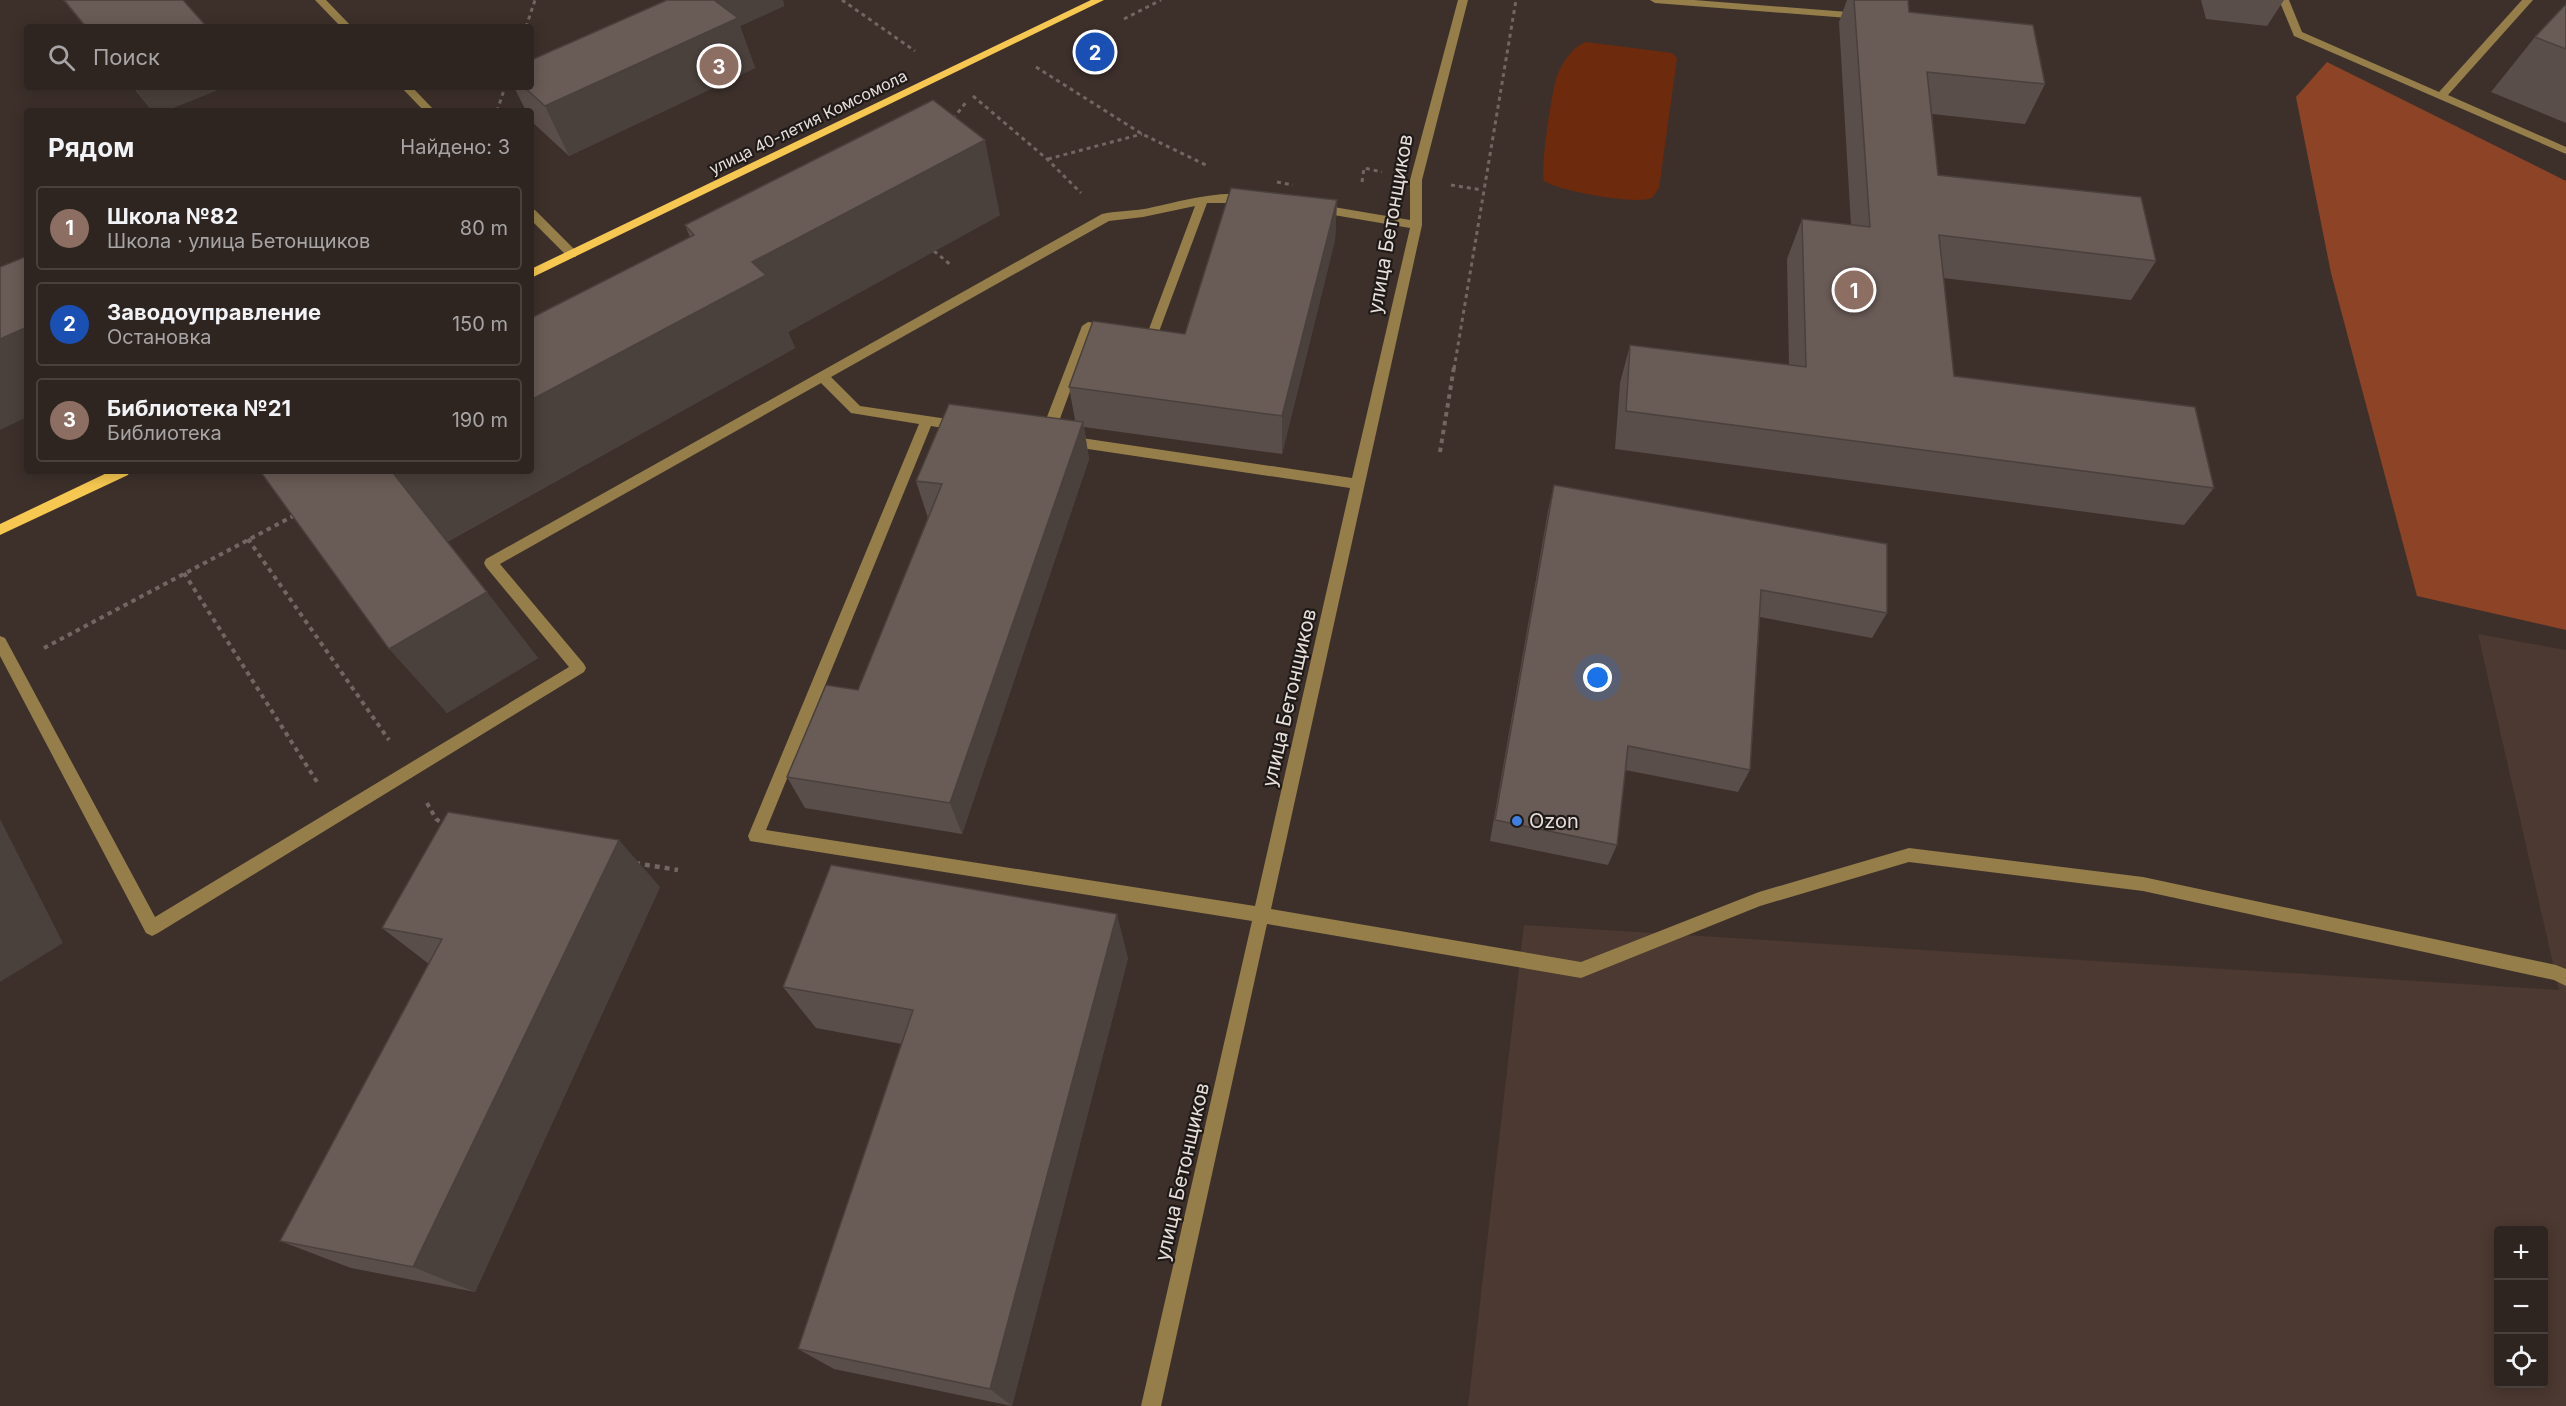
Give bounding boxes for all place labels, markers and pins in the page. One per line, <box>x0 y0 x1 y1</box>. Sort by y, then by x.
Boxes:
pin: 2 <box>1076 29 1114 74</box>
pin: 3 <box>700 44 738 88</box>
pin: 1 <box>1834 268 1874 312</box>
place label: Ozon <box>1529 809 1579 833</box>
marker: Ozon <box>1510 814 1524 828</box>

